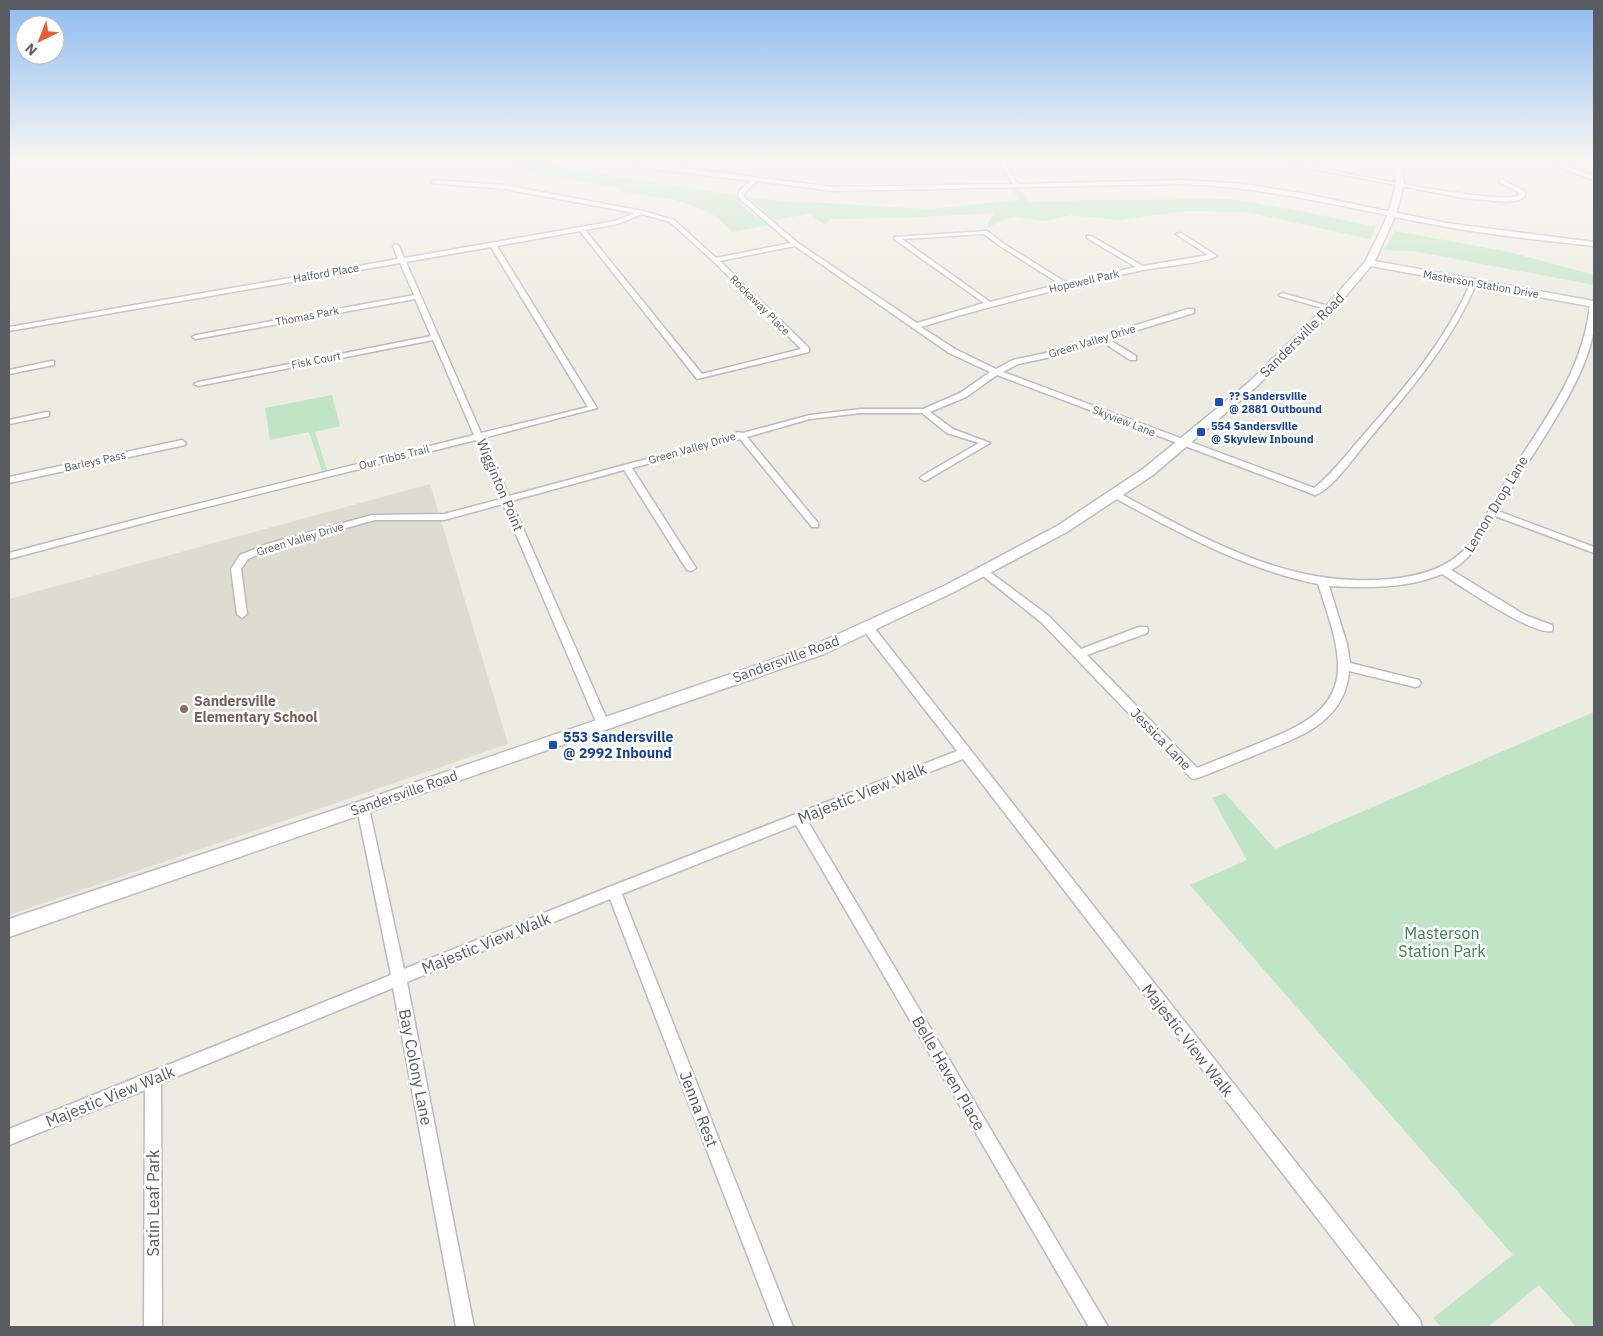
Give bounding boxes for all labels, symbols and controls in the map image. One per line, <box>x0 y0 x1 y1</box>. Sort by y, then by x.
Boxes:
north arrow <box>15 15 65 65</box>
text: N <box>21 39 41 60</box>
street label: Halford Place <box>292 260 360 286</box>
street label: Hopewell Park <box>1048 266 1121 296</box>
street label: Masterson Station Drive <box>1422 267 1540 301</box>
street label: Rockaway Place <box>727 272 793 338</box>
street label: Sandersville Road <box>1256 289 1348 381</box>
street label: Thomas Park <box>274 303 340 329</box>
street label: Green Valley Drive <box>1047 321 1137 361</box>
street label: Fisk Court <box>290 348 342 372</box>
place label: ?? Sandersville @ 2881 Outbound <box>1229 389 1322 416</box>
marker: ?? Sandersville @ 2881 Outbound <box>1213 396 1225 408</box>
street label: Skyview Lane <box>1090 403 1158 439</box>
place label: 554 Sandersville @ Skyview Inbound <box>1211 419 1314 446</box>
marker: 554 Sandersville @ Skyview Inbound <box>1195 426 1207 438</box>
street label: Green Valley Drive <box>647 429 737 467</box>
street label: Wigginton Point <box>472 436 528 534</box>
street label: Our Tibbs Trail <box>357 442 431 472</box>
street label: Barleys Pass <box>63 448 127 474</box>
street label: Lemon Drop Lane <box>1460 452 1532 556</box>
street label: Green Valley Drive <box>255 519 345 559</box>
street label: Sandersville Road <box>730 631 842 687</box>
place label: Sandersville Elementary School <box>194 692 318 726</box>
marker: Sandersville Elementary School <box>178 703 190 715</box>
street label: Jessica Lane <box>1127 704 1195 774</box>
place label: 553 Sandersville @ 2992 Inbound <box>563 728 673 762</box>
marker: 553 Sandersville @ 2992 Inbound <box>547 739 559 751</box>
street label: Majestic View Walk <box>795 758 930 828</box>
street label: Sandersville Road <box>348 766 460 820</box>
street label: Majestic View Walk <box>419 908 554 978</box>
park label: Masterson Station Park <box>1398 923 1486 961</box>
street label: Majestic View Walk <box>1138 980 1239 1101</box>
street label: Bay Colony Lane <box>395 1007 437 1127</box>
street label: Belle Haven Place <box>908 1012 990 1134</box>
street label: Majestic View Walk <box>43 1061 178 1131</box>
street label: Jenna Rest <box>675 1068 723 1150</box>
street label: Satin Leaf Park <box>143 1149 163 1256</box>

